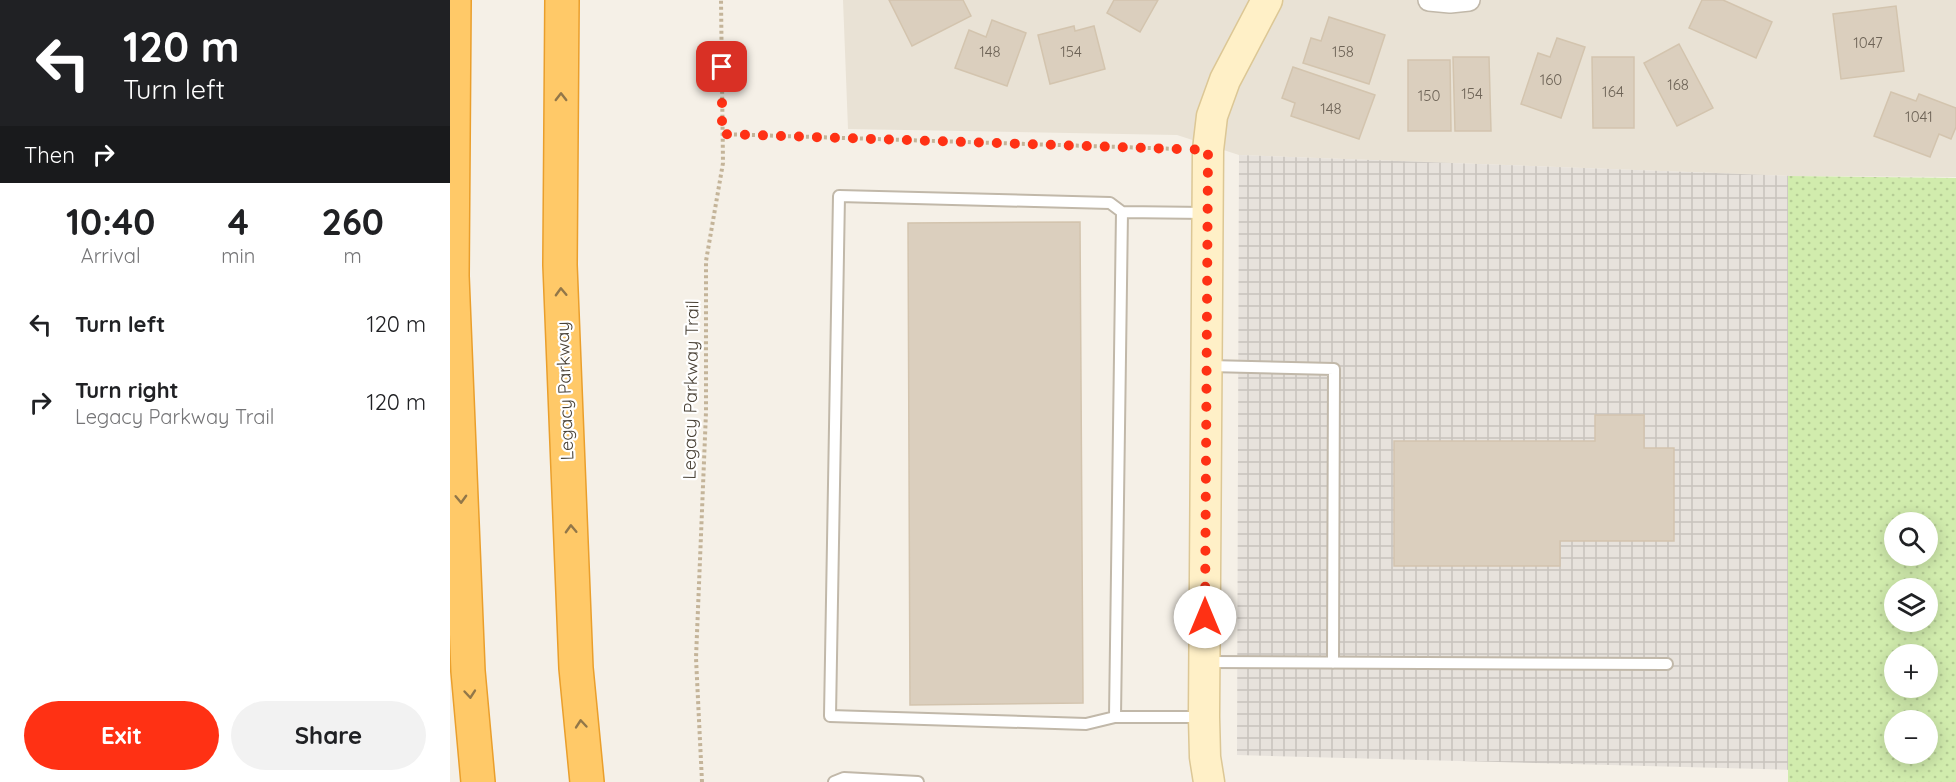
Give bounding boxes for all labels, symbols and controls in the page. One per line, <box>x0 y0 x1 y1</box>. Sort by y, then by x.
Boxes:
text: 120 m <box>123 20 240 73</box>
icon: left <box>24 24 102 102</box>
house number: 1047 <box>1853 33 1883 52</box>
pin <box>696 41 747 92</box>
house number: 148 <box>979 42 1001 61</box>
house number: 154 <box>1060 42 1082 61</box>
house number: 158 <box>1332 42 1354 61</box>
icon: arrive <box>705 50 738 83</box>
house number: 160 <box>1540 70 1562 89</box>
text: Turn left <box>123 72 225 106</box>
house number: 168 <box>1667 75 1689 94</box>
house number: 164 <box>1602 82 1624 101</box>
house number: 154 <box>1461 84 1483 103</box>
house number: 150 <box>1418 86 1440 105</box>
one-way arrow <box>555 93 567 102</box>
house number: 148 <box>1320 99 1342 118</box>
house number: 1041 <box>1905 107 1933 126</box>
icon: right <box>87 138 120 171</box>
text: Then <box>24 141 75 169</box>
text: 10:40 <box>66 199 155 244</box>
text: 4 <box>228 199 249 244</box>
text: 260 <box>321 199 384 244</box>
text: Arrival <box>81 243 141 268</box>
text: min <box>221 243 255 268</box>
text: m <box>344 243 362 268</box>
one-way arrow <box>555 288 567 297</box>
street label: Legacy Parkway Trail <box>677 300 704 480</box>
icon: left <box>24 308 57 341</box>
text: Turn left <box>75 310 165 338</box>
text: 120 m <box>367 310 426 338</box>
street label: Legacy Parkway <box>551 321 578 461</box>
text: Turn right <box>75 376 179 404</box>
icon: right <box>24 386 57 419</box>
text: 120 m <box>367 388 426 416</box>
text: Legacy Parkway Trail <box>75 404 274 429</box>
one-way arrow <box>455 495 468 504</box>
map controls <box>1884 512 1938 764</box>
button: search <box>1884 512 1938 566</box>
one-way arrow <box>564 525 577 534</box>
button: layers <box>1884 578 1938 632</box>
position arrow <box>1173 585 1237 649</box>
button: + <box>1884 644 1938 698</box>
one-way arrow <box>463 690 476 699</box>
button: Exit <box>24 701 219 770</box>
button: Share <box>231 701 426 770</box>
button: − <box>1884 710 1938 764</box>
one-way arrow <box>575 719 588 728</box>

